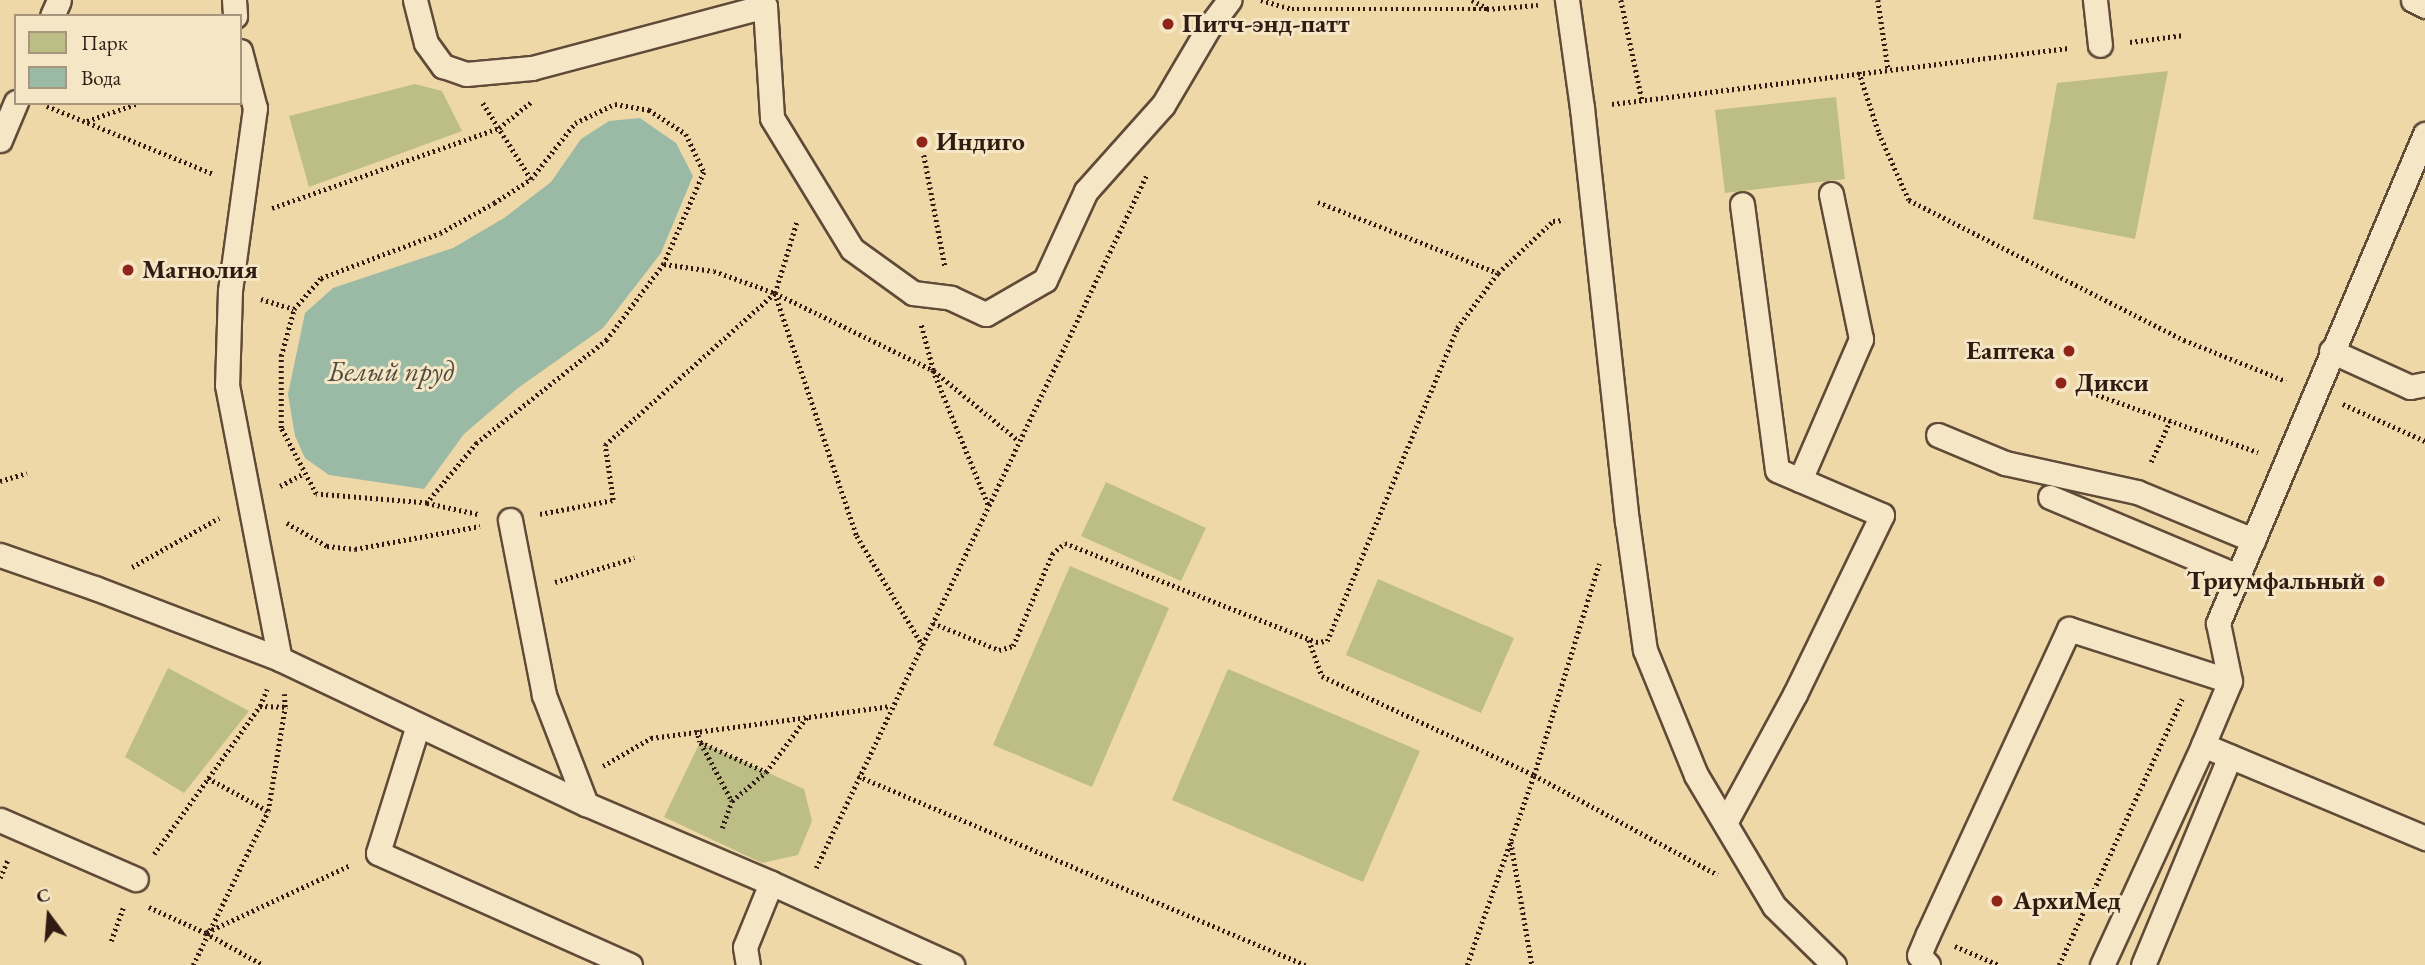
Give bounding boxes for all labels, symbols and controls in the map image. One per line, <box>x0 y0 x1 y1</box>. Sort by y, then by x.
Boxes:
place label: Питч-энд-патт <box>1182 8 1350 40</box>
legend <box>14 14 242 105</box>
marker: Питч-энд-патт <box>1160 16 1176 32</box>
text: Парк <box>81 29 128 56</box>
text: Вода <box>81 64 121 91</box>
place label: Индиго <box>936 126 1025 158</box>
marker: Индиго <box>914 134 930 150</box>
place label: Магнолия <box>142 254 258 286</box>
marker: Магнолия <box>120 262 136 278</box>
place label: Еаптека <box>1966 335 2055 367</box>
marker: Еаптека <box>2061 343 2077 359</box>
water label: Белый пруд <box>328 354 454 388</box>
place label: Дикси <box>2075 367 2149 399</box>
marker: Дикси <box>2053 375 2069 391</box>
place label: Триумфальный <box>2187 565 2365 597</box>
marker: Триумфальный <box>2371 573 2387 589</box>
north arrow <box>14 881 84 951</box>
text: С <box>33 881 53 909</box>
place label: АрхиМед <box>2013 885 2121 917</box>
marker: АрхиМед <box>1987 891 2007 911</box>

